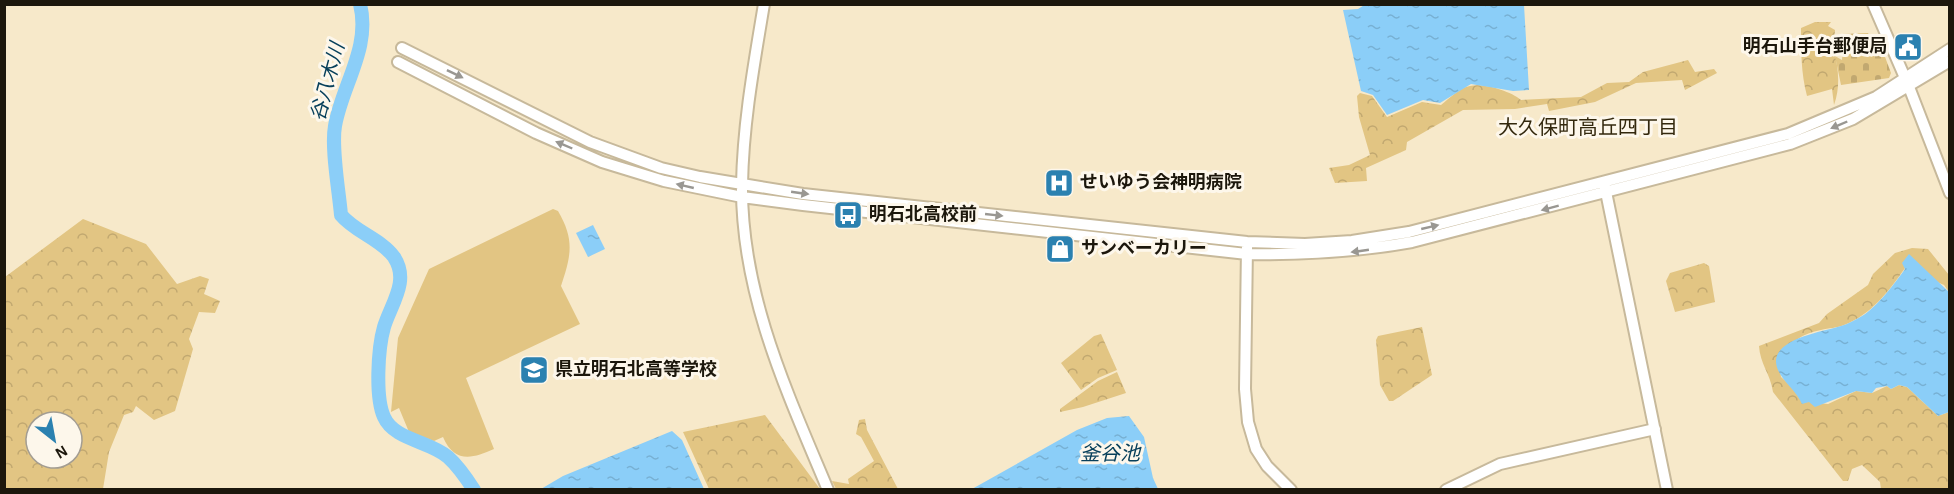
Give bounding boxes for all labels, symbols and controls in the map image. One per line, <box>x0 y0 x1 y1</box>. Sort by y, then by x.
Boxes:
public building icon: 明石山手台郵便局 <box>1892 31 1924 63</box>
place label: 明石山手台郵便局 <box>1743 36 1887 56</box>
water label: 谷八木川 <box>307 39 349 123</box>
one-way arrow <box>446 70 463 79</box>
district label: 大久保町高丘四丁目 <box>1498 117 1678 138</box>
one-way arrow <box>1830 120 1848 130</box>
one-way arrow <box>555 140 573 150</box>
hospital icon: せいゆう会神明病院 <box>1043 167 1075 199</box>
place label: せいゆう会神明病院 <box>1080 172 1242 192</box>
one-way arrow <box>675 181 694 190</box>
one-way arrow <box>791 188 810 198</box>
bus stop icon: 明石北高校前 <box>832 199 864 231</box>
place label: 明石北高校前 <box>869 204 977 224</box>
one-way arrow <box>1541 204 1559 213</box>
one-way arrow <box>984 210 1003 220</box>
one-way arrow <box>1421 222 1440 231</box>
shop icon: サンベーカリー <box>1044 233 1076 265</box>
place label: サンベーカリー <box>1081 239 1207 258</box>
one-way arrow <box>1350 246 1369 255</box>
school or university icon: 県立明石北高等学校 <box>518 354 550 386</box>
place label: 県立明石北高等学校 <box>555 359 717 379</box>
north arrow <box>24 410 84 470</box>
text: N <box>52 442 70 462</box>
water label: 釜谷池 <box>1080 443 1142 464</box>

